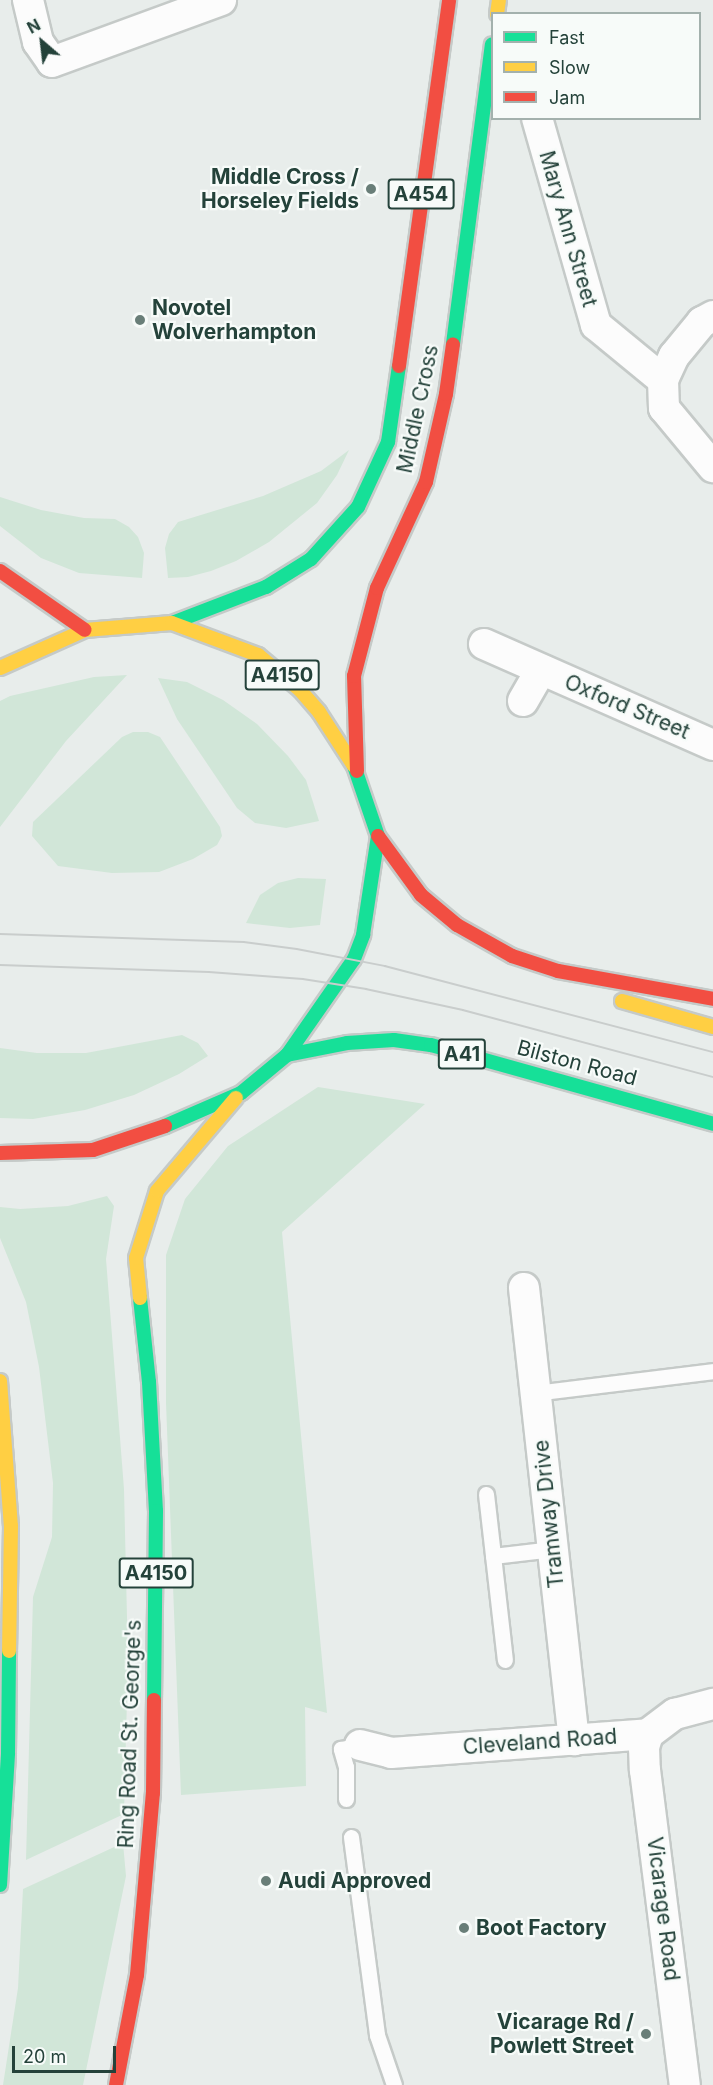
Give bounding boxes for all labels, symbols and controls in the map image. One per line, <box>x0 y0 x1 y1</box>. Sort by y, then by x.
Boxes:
north arrow <box>12 12 72 72</box>
legend <box>491 12 701 120</box>
text: N <box>23 14 44 38</box>
text: Fast <box>549 27 585 48</box>
text: Slow <box>549 57 590 78</box>
text: Jam <box>549 87 585 108</box>
street label: Mary Ann Street <box>534 148 602 310</box>
place label: Middle Cross / Horseley Fields <box>201 164 359 214</box>
road number: A454 <box>386 177 456 211</box>
marker: Middle Cross / Horseley Fields <box>364 182 378 196</box>
place label: Novotel Wolverhampton <box>152 295 316 345</box>
marker: Novotel Wolverhampton <box>133 313 147 327</box>
street label: Middle Cross <box>392 342 444 476</box>
road number: A4150 <box>244 658 320 692</box>
street label: Oxford Street <box>561 669 693 745</box>
street label: Bilston Road <box>514 1035 640 1091</box>
road number: A41 <box>436 1037 488 1071</box>
street label: Tramway Drive <box>529 1439 569 1589</box>
road number: A4150 <box>118 1556 194 1590</box>
street label: Ring Road St. George's <box>113 1619 147 1849</box>
street label: Cleveland Road <box>462 1724 618 1760</box>
street label: Vicarage Road <box>642 1836 684 1982</box>
place label: Audi Approved <box>278 1868 431 1894</box>
marker: Audi Approved <box>259 1874 273 1888</box>
place label: Boot Factory <box>476 1915 607 1941</box>
marker: Boot Factory <box>457 1921 471 1935</box>
place label: Vicarage Rd / Powlett Street <box>490 2009 634 2059</box>
marker: Vicarage Rd / Powlett Street <box>639 2027 653 2041</box>
scale bar <box>15 2034 118 2072</box>
text: 20 m <box>23 2046 66 2067</box>

